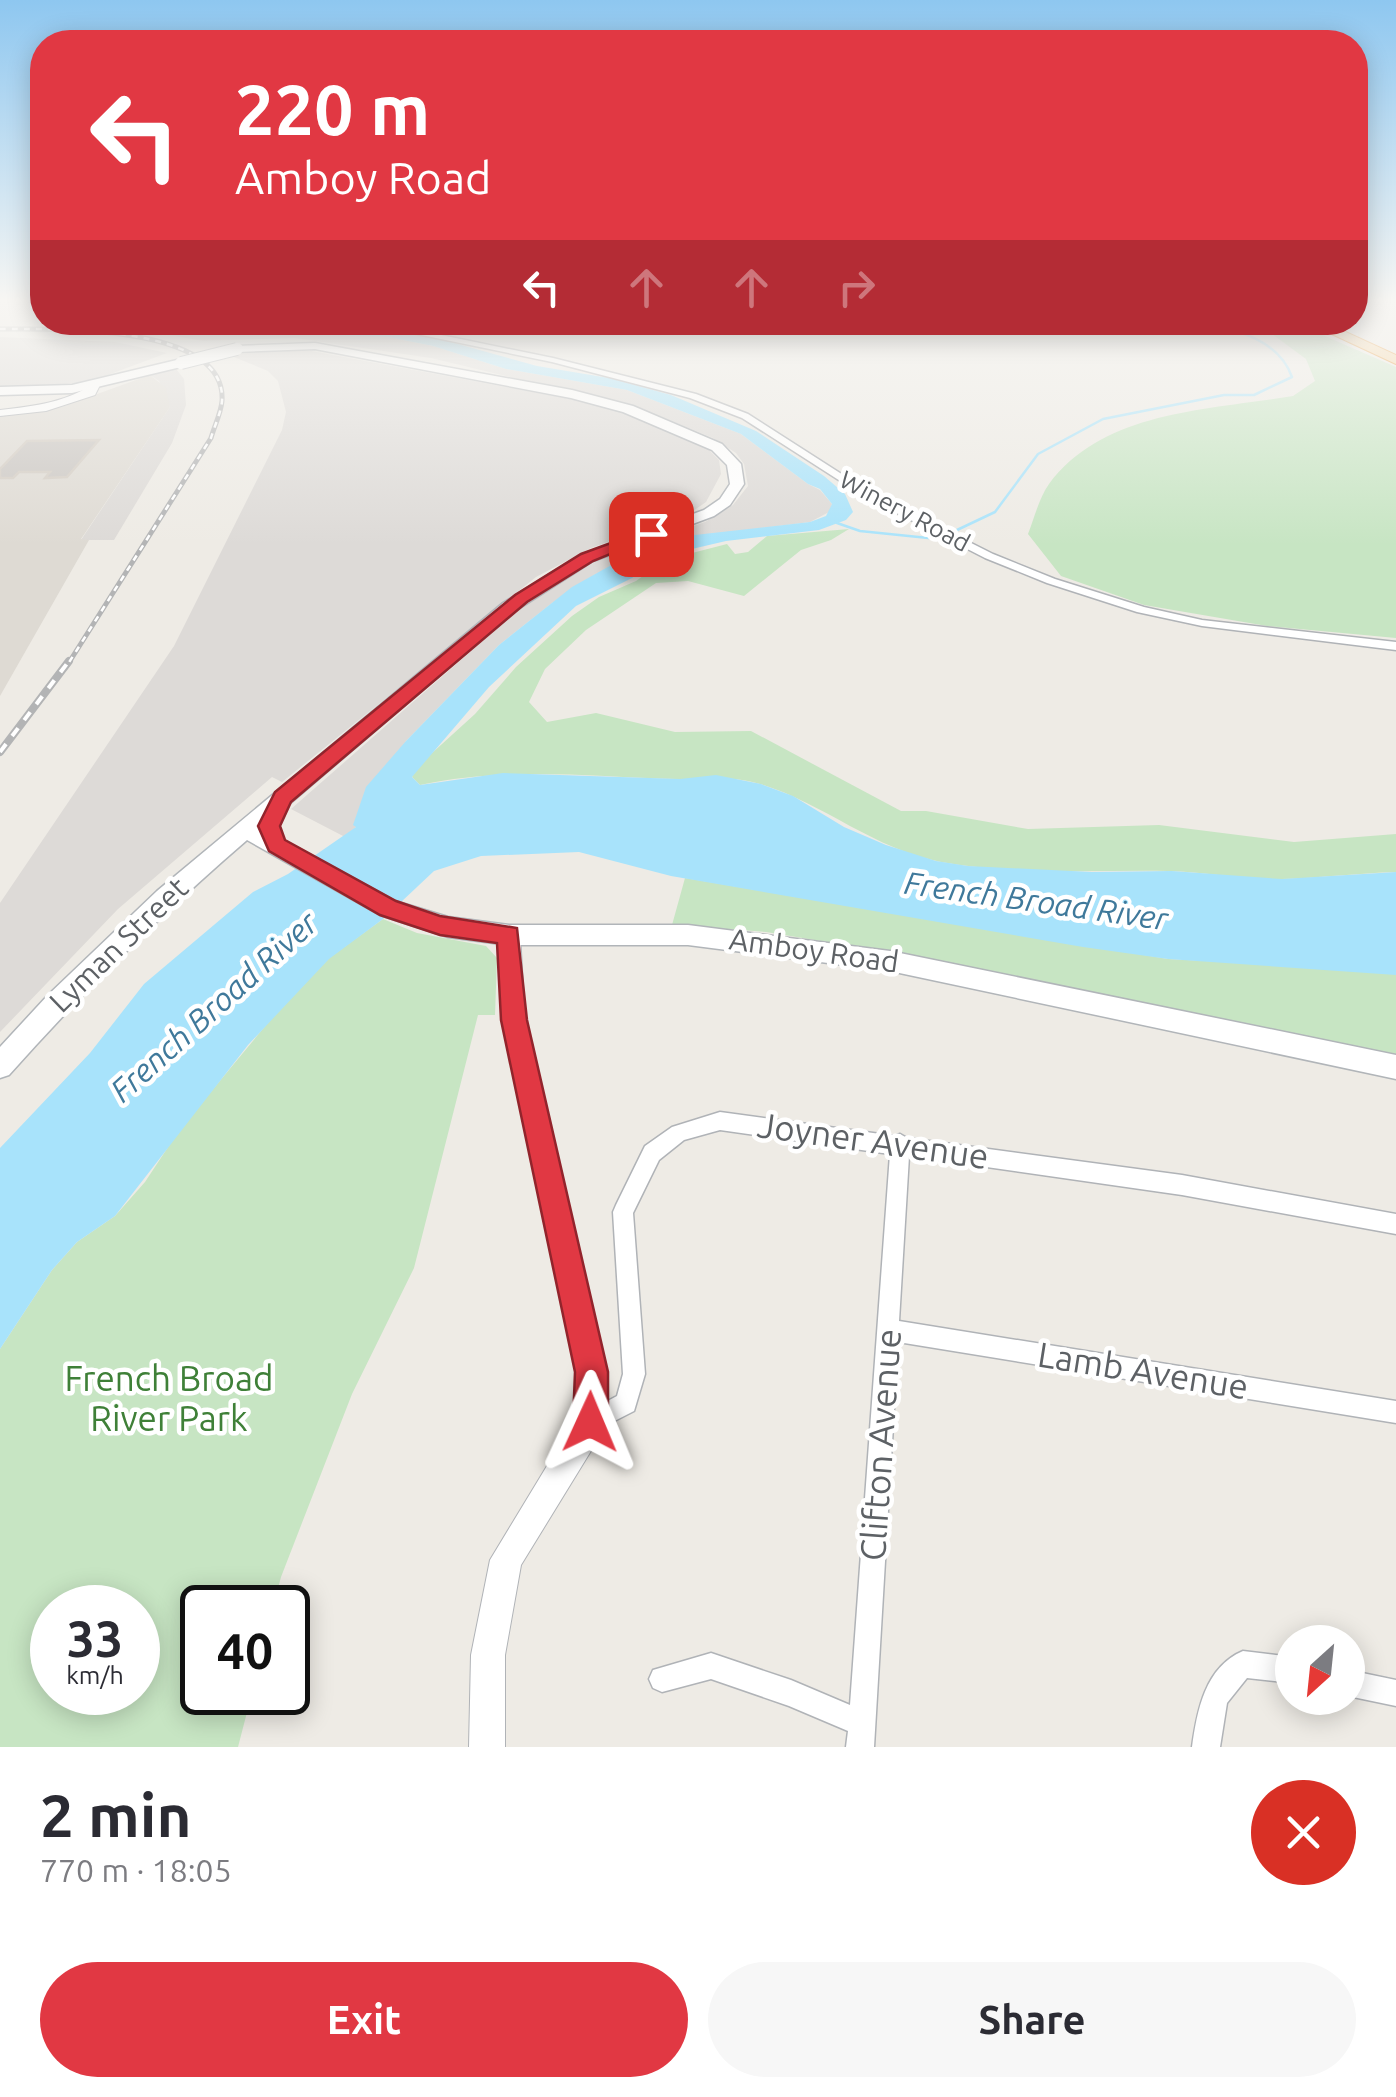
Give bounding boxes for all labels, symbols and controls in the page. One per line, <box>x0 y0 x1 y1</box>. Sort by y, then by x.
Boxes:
icon: left <box>70 70 200 200</box>
text: 220 m <box>235 70 430 148</box>
text: Amboy Road <box>235 152 491 203</box>
icon: left <box>514 260 569 315</box>
icon: ahead <box>619 260 674 315</box>
icon: ahead <box>724 260 779 315</box>
icon: right <box>829 260 884 315</box>
street label: Winery Road <box>835 465 975 557</box>
pin <box>609 492 694 577</box>
icon: arrive <box>624 507 679 562</box>
water label: French Broad River <box>902 864 1171 936</box>
street label: Lyman Street <box>42 870 194 1018</box>
water label: French Broad River <box>103 903 325 1109</box>
street label: Amboy Road <box>727 921 901 979</box>
street label: Joyner Avenue <box>755 1104 991 1176</box>
street label: Clifton Avenue <box>852 1328 908 1562</box>
street label: Lamb Avenue <box>1035 1334 1251 1406</box>
park label: French Broad River Park <box>64 1358 274 1438</box>
position arrow <box>538 1370 642 1474</box>
speed limit sign: 40 <box>180 1585 310 1715</box>
text: 33 <box>67 1610 123 1666</box>
north arrow <box>1275 1625 1365 1715</box>
map controls <box>1275 1625 1365 1715</box>
text: km/h <box>66 1661 124 1689</box>
button: close <box>1251 1780 1356 1885</box>
text: 2 min <box>40 1781 192 1848</box>
text: 770 m · 18:05 <box>40 1852 232 1888</box>
button: Exit <box>40 1962 688 2077</box>
button: Share <box>708 1962 1356 2077</box>

